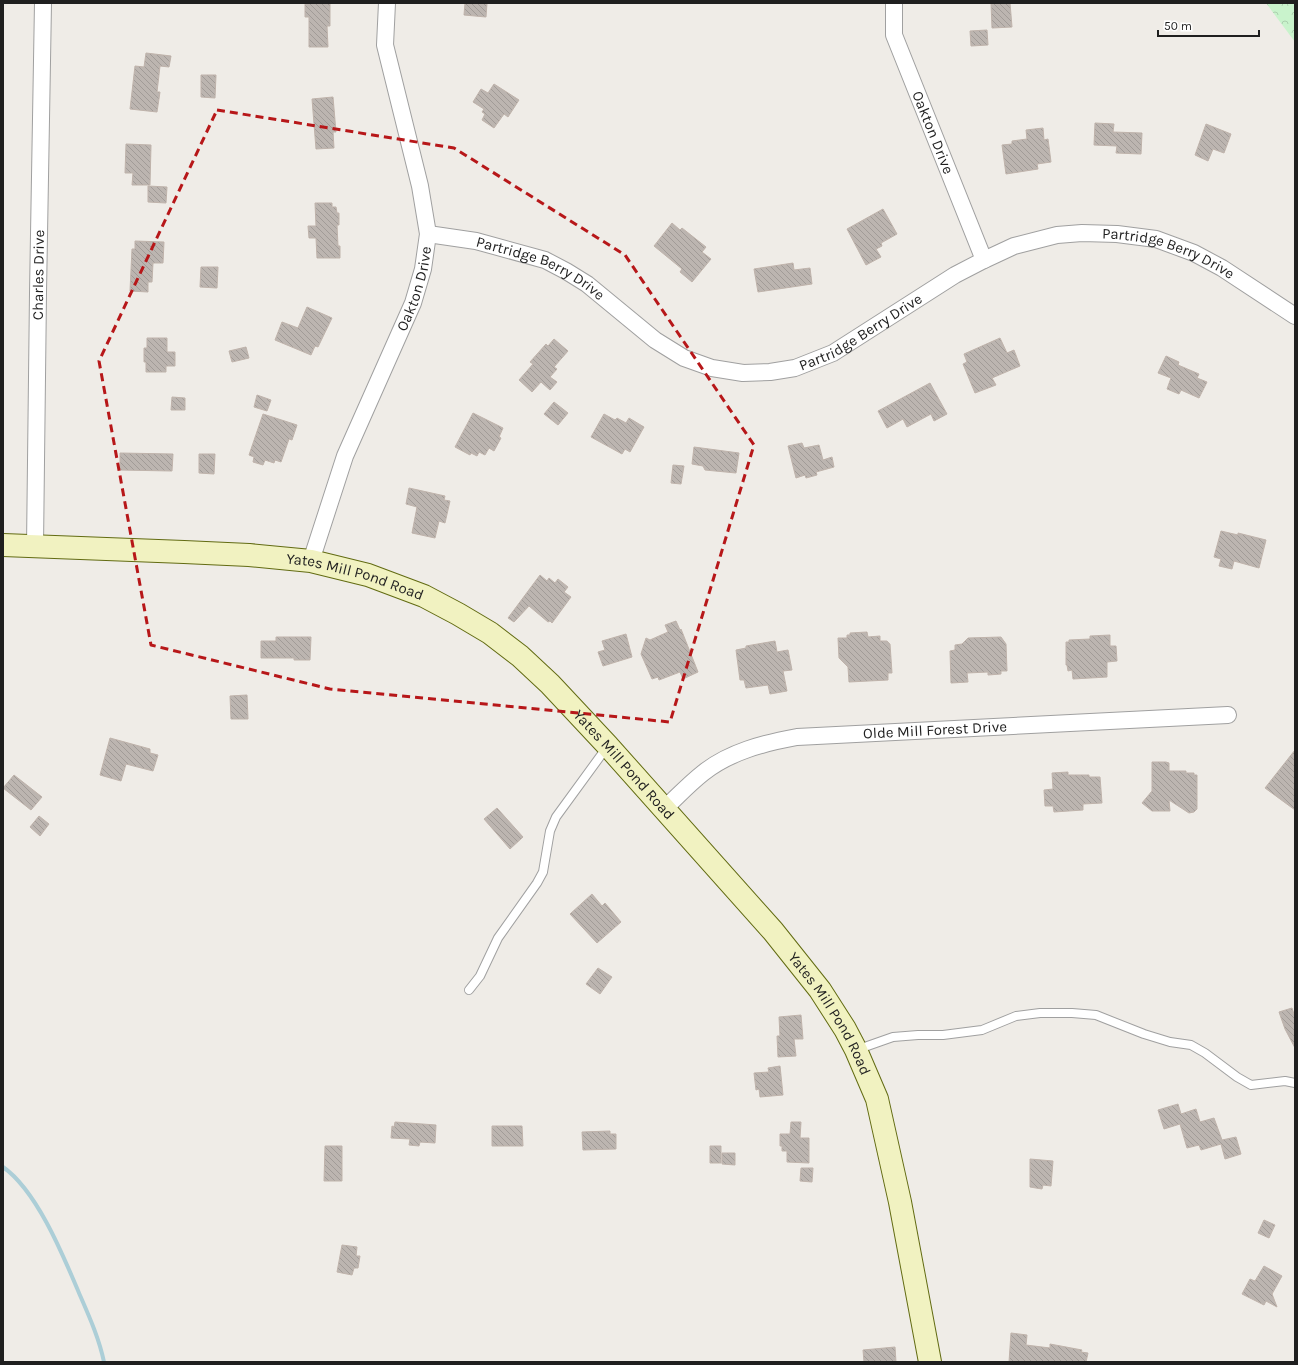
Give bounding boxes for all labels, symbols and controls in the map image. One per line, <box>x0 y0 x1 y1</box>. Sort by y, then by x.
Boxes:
scale bar <box>1158 12 1259 38</box>
text: 50 m <box>1164 19 1192 33</box>
street label: Oakton Drive <box>908 88 958 177</box>
street label: Partridge Berry Drive <box>1102 225 1238 283</box>
street label: Charles Drive <box>29 230 48 320</box>
street label: Partridge Berry Drive <box>474 232 608 304</box>
street label: Oakton Drive <box>393 245 435 334</box>
street label: Partridge Berry Drive <box>796 289 925 375</box>
street label: Yates Mill Pond Road <box>286 550 426 604</box>
street label: Yates Mill Pond Road <box>570 706 678 823</box>
street label: Olde Mill Forest Drive <box>863 717 1008 743</box>
street label: Yates Mill Pond Road <box>784 949 875 1078</box>

